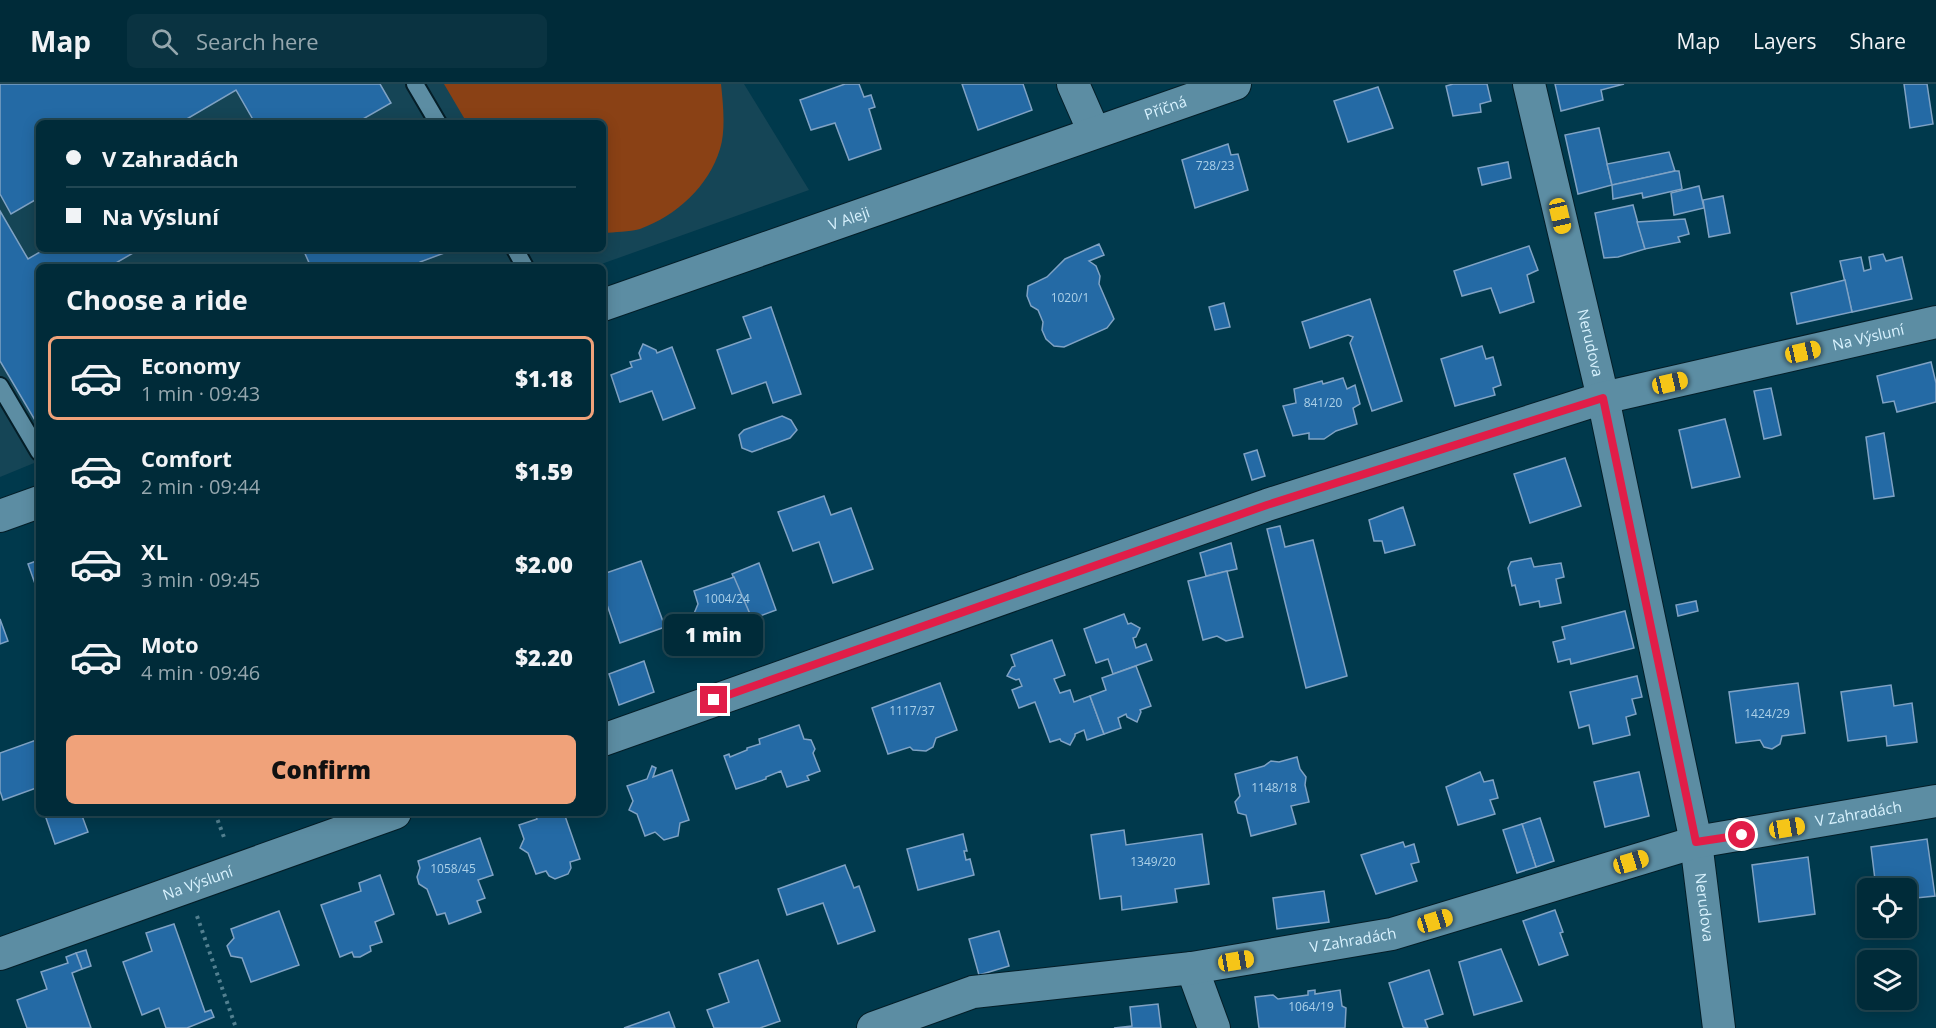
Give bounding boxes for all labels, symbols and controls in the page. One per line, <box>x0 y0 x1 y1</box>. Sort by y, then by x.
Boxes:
search box <box>127 14 547 68</box>
text: Map <box>30 22 91 60</box>
icon: search <box>148 25 181 58</box>
text: Search here <box>196 26 319 56</box>
text: Map <box>1677 27 1720 55</box>
text: Layers <box>1753 27 1817 55</box>
text: Share <box>1850 27 1906 55</box>
street label: Příčná <box>1141 91 1189 124</box>
text: V Zahradách <box>102 143 239 173</box>
house number: 728/23 <box>1196 157 1234 174</box>
car <box>1547 196 1573 236</box>
text: Na Výsluní <box>102 201 219 231</box>
street label: V Aleji <box>826 202 872 234</box>
text: Choose a ride <box>66 281 248 318</box>
house number: 1020/1 <box>1051 289 1089 306</box>
street label: Nerudova <box>1573 307 1609 379</box>
street label: Na Výsluní <box>1830 318 1907 354</box>
car <box>1783 339 1823 365</box>
text: Economy <box>141 350 240 380</box>
icon: car <box>69 351 123 405</box>
text: $1.18 <box>515 363 573 393</box>
car <box>1650 370 1690 396</box>
text: 1 min · 09:43 <box>141 380 260 407</box>
house number: 841/20 <box>1304 394 1342 411</box>
text: Comfort <box>141 443 232 473</box>
icon: car <box>69 444 123 498</box>
text: $1.59 <box>515 456 573 486</box>
text: 2 min · 09:44 <box>141 473 260 500</box>
text: XL <box>141 536 168 566</box>
icon: car <box>69 537 123 591</box>
text: $2.00 <box>515 549 573 579</box>
text: 3 min · 09:45 <box>141 566 260 593</box>
house number: 1004/24 <box>704 590 750 607</box>
callout: 1 min <box>664 613 764 655</box>
text: 1 min <box>685 621 742 648</box>
text: Moto <box>141 629 199 659</box>
icon: car <box>69 630 123 684</box>
text: $2.20 <box>515 642 573 672</box>
text: 4 min · 09:46 <box>141 659 260 686</box>
route end <box>700 686 727 713</box>
house number: 1117/37 <box>889 702 935 719</box>
house number: 1424/29 <box>1744 705 1790 722</box>
button: Confirm <box>66 735 576 804</box>
house number: 1148/18 <box>1251 779 1297 796</box>
street label: V Zahradách <box>1814 796 1903 830</box>
car <box>1768 816 1806 840</box>
route start <box>1728 821 1755 848</box>
car <box>1611 848 1651 876</box>
house number: 1349/20 <box>1130 853 1176 870</box>
street label: Na Výsluní <box>160 860 236 904</box>
house number: 1058/45 <box>430 860 476 877</box>
street label: Nerudova <box>1691 872 1719 943</box>
map controls <box>1857 878 1917 1010</box>
button: locate <box>1857 878 1917 938</box>
car <box>1415 907 1455 935</box>
street label: V Zahradách <box>1308 922 1398 957</box>
car <box>1217 949 1255 973</box>
button: layers <box>1857 950 1917 1010</box>
house number: 1064/19 <box>1288 998 1334 1015</box>

